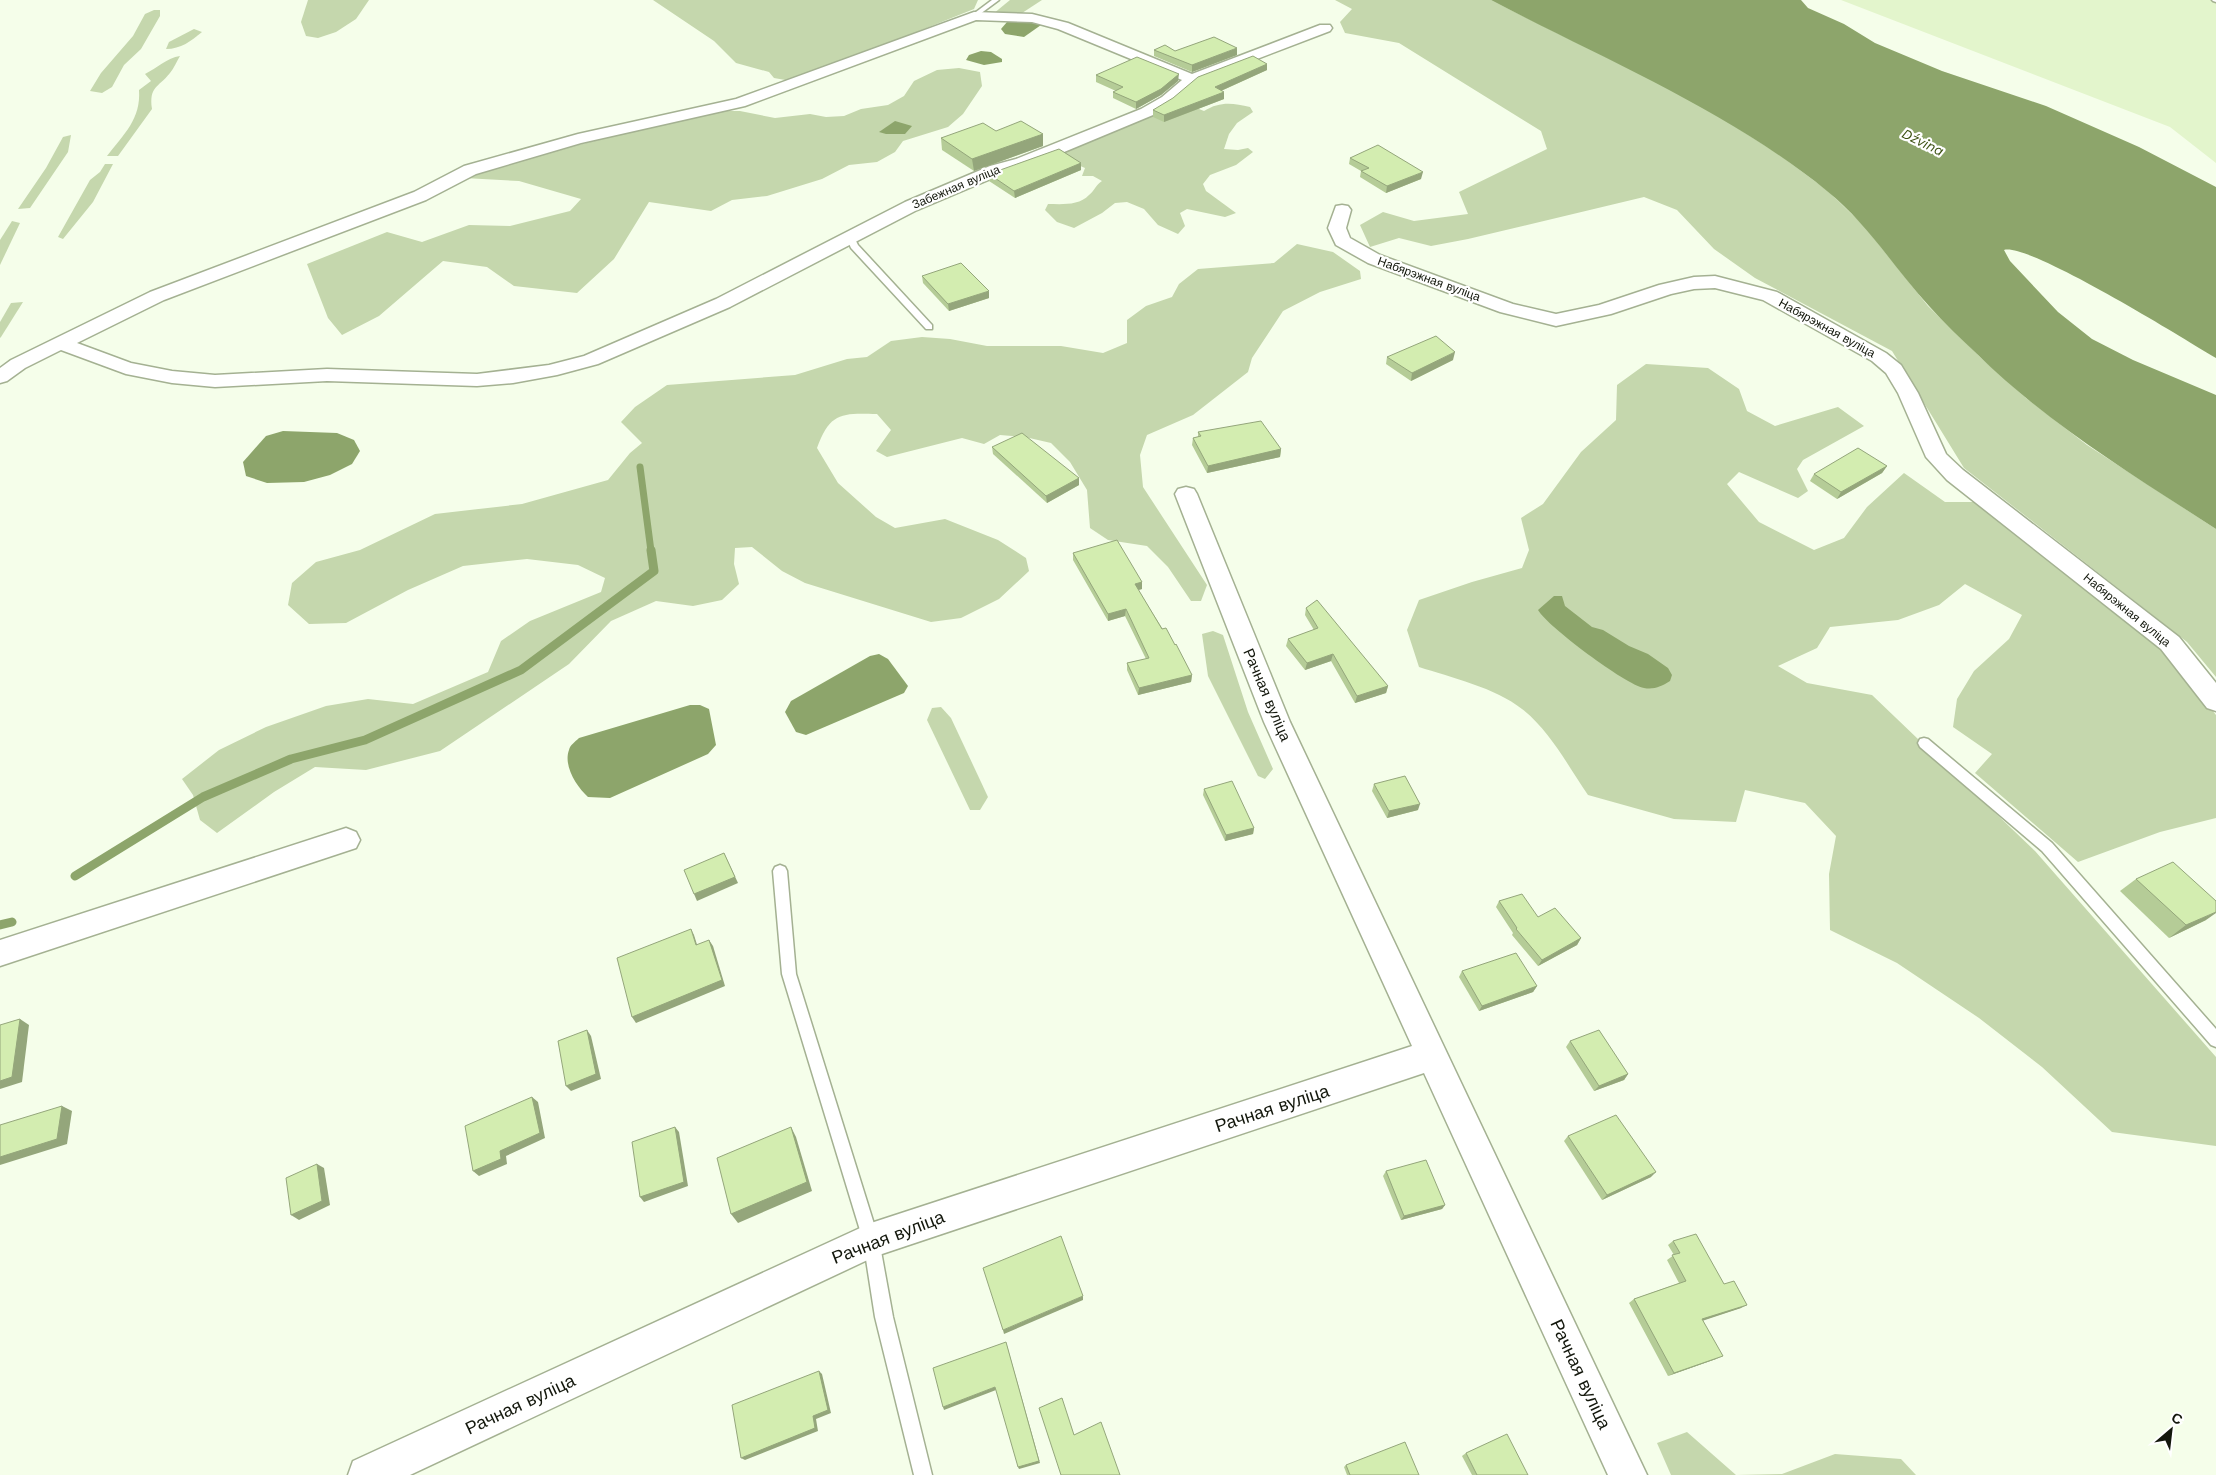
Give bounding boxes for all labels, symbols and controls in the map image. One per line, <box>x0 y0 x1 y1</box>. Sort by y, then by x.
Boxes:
water label: Dźvina <box>1900 125 1947 159</box>
street label: Забежная вуліца <box>910 162 1002 212</box>
street label: Набярэжная вуліца <box>1376 254 1483 304</box>
street label: Набярэжная вуліца <box>1776 296 1878 361</box>
street label: Набярэжная вуліца <box>2081 571 2174 650</box>
street label: Рачная вуліца <box>1239 646 1295 745</box>
street label: Рачная вуліца <box>1212 1079 1333 1136</box>
street label: Рачная вуліца <box>829 1206 948 1268</box>
street label: Рачная вуліца <box>1546 1316 1616 1433</box>
street label: Рачная вуліца <box>462 1369 579 1439</box>
north arrow <box>2146 1405 2196 1455</box>
text: С <box>2169 1409 2185 1428</box>

